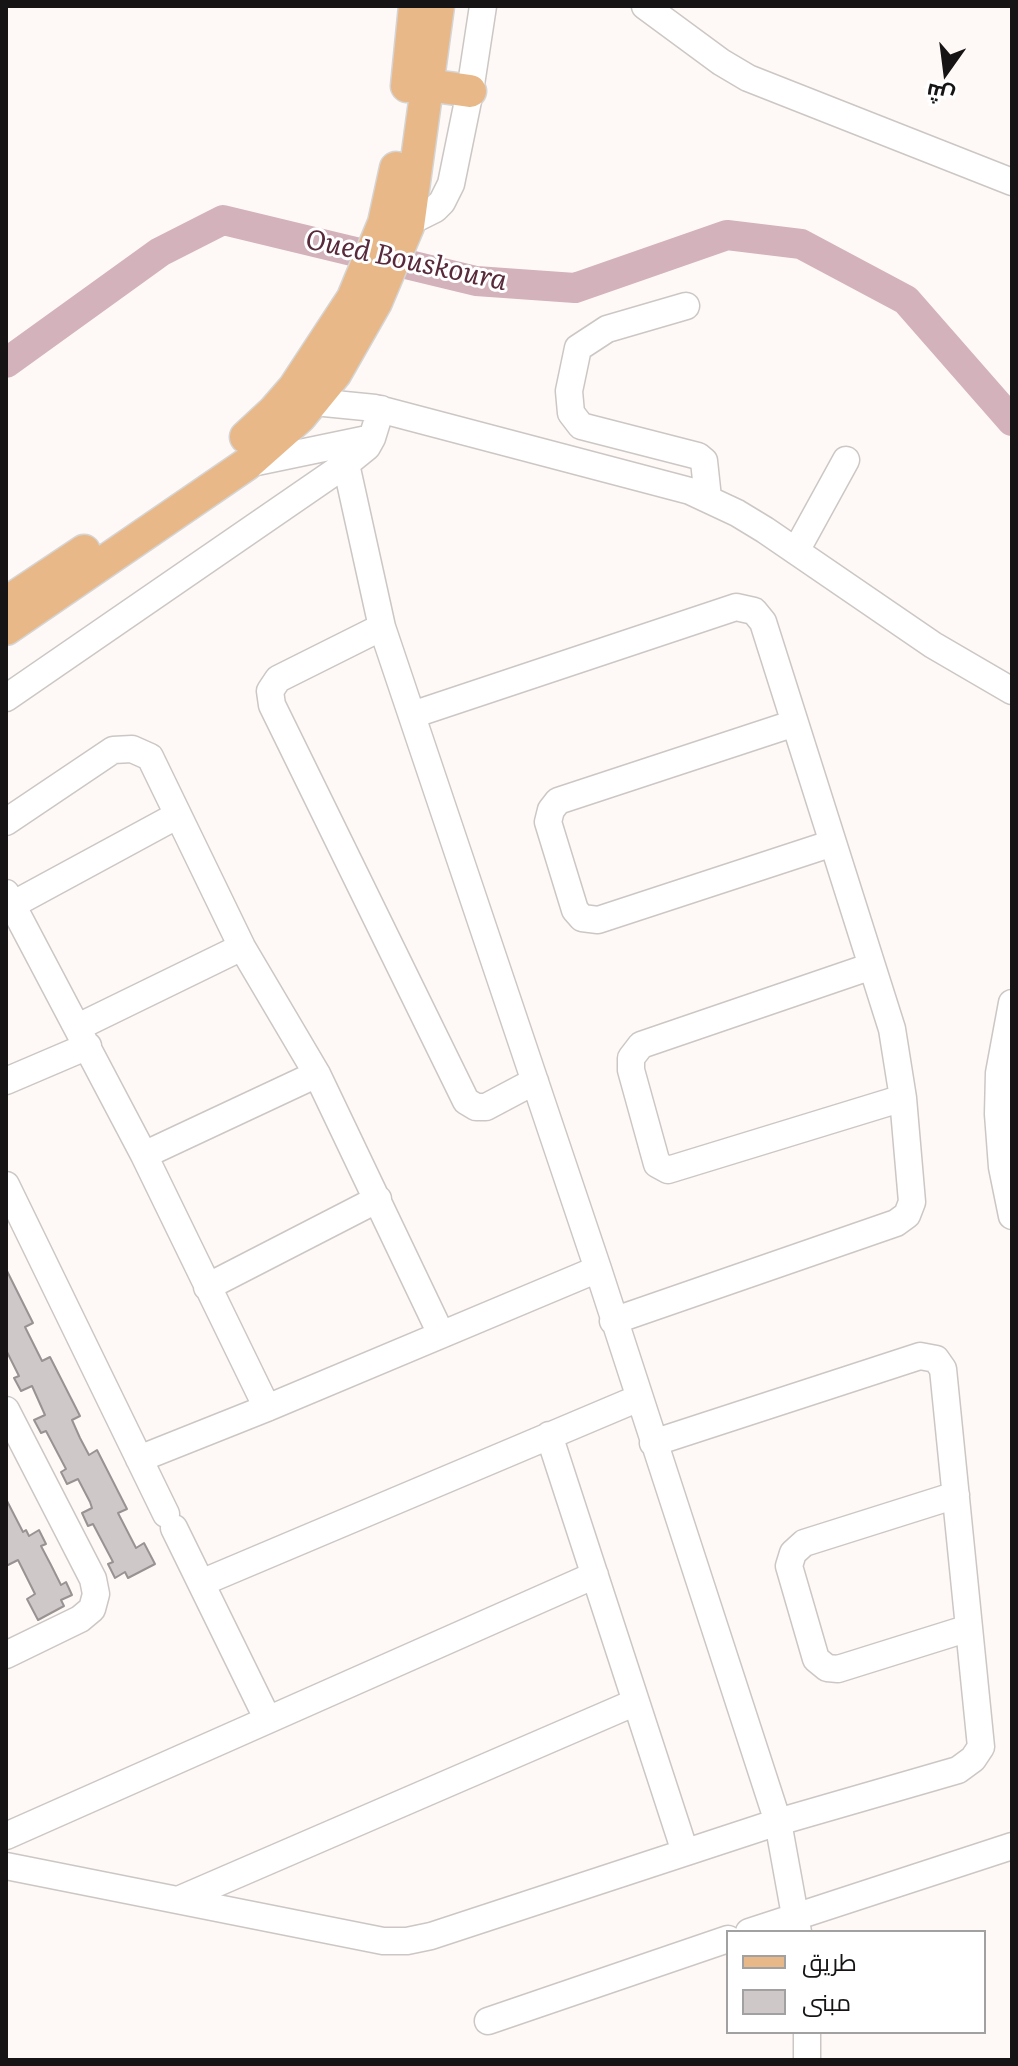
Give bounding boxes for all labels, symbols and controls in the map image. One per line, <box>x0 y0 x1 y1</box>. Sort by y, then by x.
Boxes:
north arrow <box>906 32 986 112</box>
text: ش <box>922 76 958 115</box>
water label: Oued Bouskoura <box>302 223 510 299</box>
legend <box>726 1930 986 2034</box>
text: طريق <box>802 1943 857 1978</box>
text: مبنى <box>802 1983 851 2018</box>

